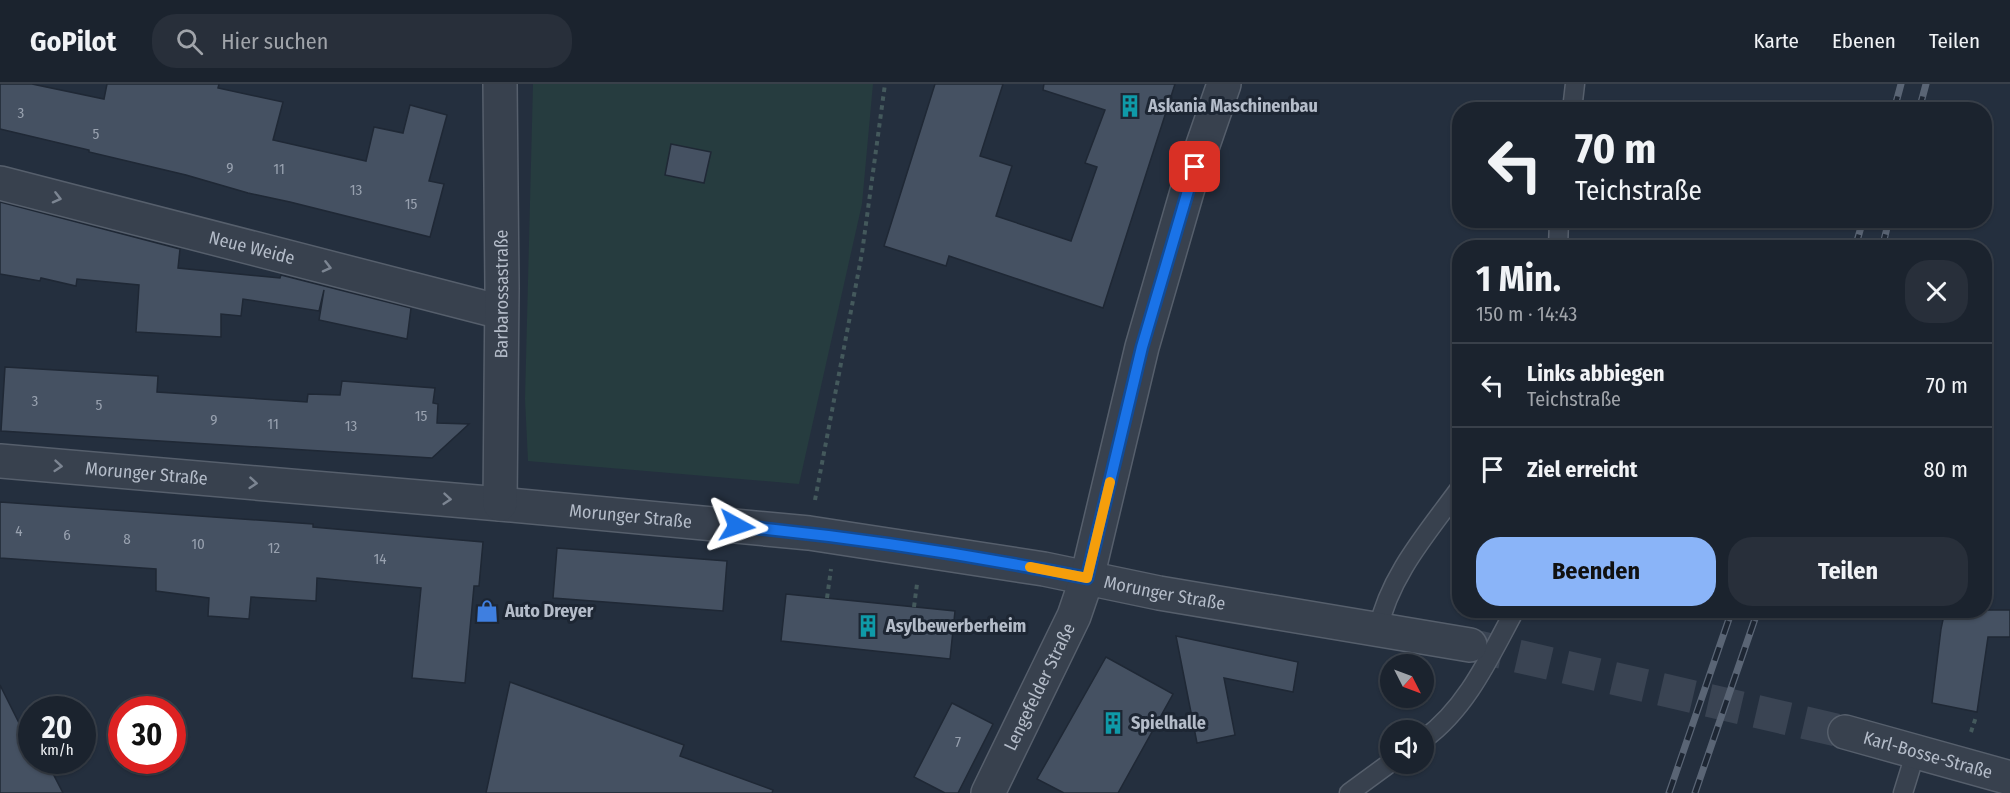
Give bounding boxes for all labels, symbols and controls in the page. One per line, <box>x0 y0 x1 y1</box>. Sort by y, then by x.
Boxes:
search box <box>152 14 572 68</box>
text: GoPilot <box>30 25 116 58</box>
icon: search <box>173 25 206 58</box>
text: Hier suchen <box>221 28 328 55</box>
text: Karte <box>1753 28 1799 54</box>
text: Ebenen <box>1832 28 1896 54</box>
text: Teilen <box>1929 28 1980 54</box>
building icon: Askania Maschinenbau <box>1117 93 1143 119</box>
place label: Askania Maschinenbau <box>1147 95 1318 117</box>
house number: 3 <box>18 104 25 122</box>
text: 70 m <box>1575 124 1656 174</box>
house number: 5 <box>93 125 100 143</box>
icon: left <box>1476 126 1554 204</box>
pin <box>1169 141 1220 192</box>
icon: arrive <box>1178 150 1211 183</box>
house number: 9 <box>226 159 234 177</box>
house number: 11 <box>273 160 285 178</box>
text: Teichstraße <box>1575 175 1702 207</box>
house number: 13 <box>350 181 363 199</box>
one-way arrow <box>51 190 61 203</box>
house number: 15 <box>405 195 417 213</box>
street label: Neue Weide <box>207 226 297 269</box>
street label: Barbarossastraße <box>490 229 513 359</box>
text: 1 Min. <box>1476 257 1561 301</box>
one-way arrow <box>322 260 332 273</box>
button: close <box>1905 260 1968 323</box>
text: 150 m · 14:43 <box>1476 302 1577 326</box>
text: Links abbiegen <box>1527 360 1665 387</box>
icon: left <box>1476 369 1509 402</box>
text: 70 m <box>1926 372 1968 399</box>
text: Teichstraße <box>1527 387 1621 411</box>
house number: 3 <box>32 392 39 410</box>
house number: 5 <box>96 396 103 414</box>
house number: 15 <box>415 407 427 425</box>
house number: 9 <box>210 411 218 429</box>
house number: 11 <box>267 415 279 433</box>
house number: 13 <box>345 417 358 435</box>
icon: arrive <box>1476 453 1509 486</box>
text: Ziel erreicht <box>1527 456 1638 483</box>
text: 80 m <box>1923 456 1968 483</box>
street label: Morunger Straße <box>84 457 209 490</box>
one-way arrow <box>54 459 63 472</box>
one-way arrow <box>248 476 257 489</box>
one-way arrow <box>442 493 451 506</box>
position arrow <box>705 494 769 558</box>
street label: Morunger Straße <box>568 500 693 533</box>
house number: 4 <box>15 522 23 540</box>
house number: 6 <box>63 526 71 544</box>
house number: 8 <box>123 530 131 548</box>
house number: 10 <box>191 535 205 553</box>
button: Beenden <box>1476 537 1716 606</box>
button: Teilen <box>1728 537 1968 606</box>
house number: 12 <box>268 539 281 557</box>
house number: 14 <box>373 550 387 568</box>
street label: Morunger Straße <box>1102 571 1227 615</box>
shop icon: Auto Dreyer <box>474 598 500 624</box>
place label: Auto Dreyer <box>504 600 594 622</box>
building icon: Asylbewerberheim <box>855 613 881 639</box>
place label: Asylbewerberheim <box>885 615 1026 637</box>
street label: Lengefelder Straße <box>999 619 1080 754</box>
north arrow <box>1380 654 1434 708</box>
map controls <box>1380 654 1434 774</box>
speed limit sign: 30 <box>108 696 186 774</box>
text: 20 <box>42 710 72 746</box>
building icon: Spielhalle <box>1100 710 1126 736</box>
place label: Spielhalle <box>1131 712 1206 734</box>
button: sound <box>1380 720 1434 774</box>
street label: Karl-Bosse-Straße <box>1861 727 1995 784</box>
house number: 7 <box>955 733 961 751</box>
text: km/h <box>40 741 74 759</box>

